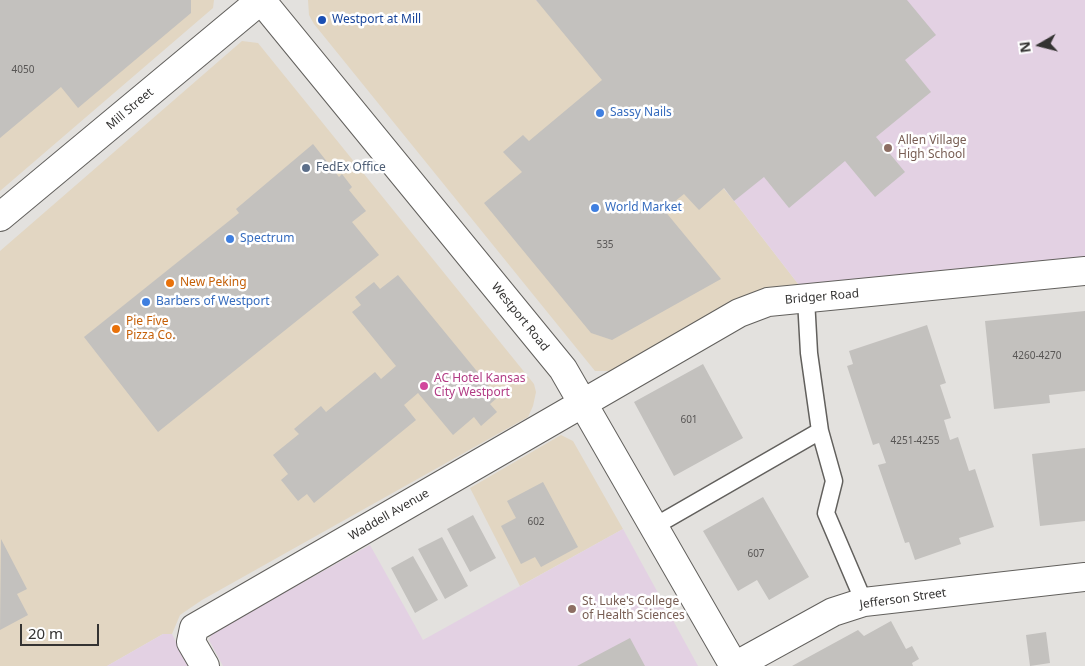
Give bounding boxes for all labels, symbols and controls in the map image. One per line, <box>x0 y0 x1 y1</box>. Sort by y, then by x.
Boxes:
place label: Westport at Mill <box>332 13 421 27</box>
marker: Westport at Mill <box>316 14 328 26</box>
north arrow <box>1015 20 1065 70</box>
text: N <box>1014 40 1035 54</box>
house number: 4050 <box>12 64 34 76</box>
street label: Mill Street <box>104 85 156 133</box>
place label: Sassy Nails <box>610 106 672 120</box>
marker: Sassy Nails <box>594 107 606 119</box>
place label: Allen Village High School <box>898 134 967 162</box>
marker: Allen Village High School <box>882 142 894 154</box>
place label: FedEx Office <box>316 161 386 175</box>
marker: FedEx Office <box>300 162 312 174</box>
place label: World Market <box>605 201 682 215</box>
marker: World Market <box>589 202 601 214</box>
place label: Spectrum <box>240 232 294 246</box>
marker: Spectrum <box>224 233 236 245</box>
house number: 535 <box>596 239 614 251</box>
place label: New Peking <box>180 276 247 290</box>
marker: New Peking <box>164 277 176 289</box>
street label: Westport Road <box>488 280 552 354</box>
street label: Bridger Road <box>784 287 860 307</box>
place label: Barbers of Westport <box>156 295 270 309</box>
marker: Barbers of Westport <box>140 296 152 308</box>
place label: Pie Five Pizza Co. <box>126 315 176 343</box>
marker: Pie Five Pizza Co. <box>110 323 122 335</box>
house number: 4260-4270 <box>1013 350 1061 362</box>
place label: AC Hotel Kansas City Westport <box>434 372 525 400</box>
marker: AC Hotel Kansas City Westport <box>418 380 430 392</box>
house number: 601 <box>680 414 698 426</box>
house number: 4251-4255 <box>891 435 939 447</box>
street label: Waddell Avenue <box>346 486 432 544</box>
house number: 602 <box>527 516 545 528</box>
house number: 607 <box>747 548 765 560</box>
street label: Jefferson Street <box>859 586 947 612</box>
place label: St. Luke's College of Health Sciences <box>582 595 685 623</box>
marker: St. Luke's College of Health Sciences <box>566 603 578 615</box>
scale bar <box>22 614 101 646</box>
text: 20 m <box>28 623 63 643</box>

